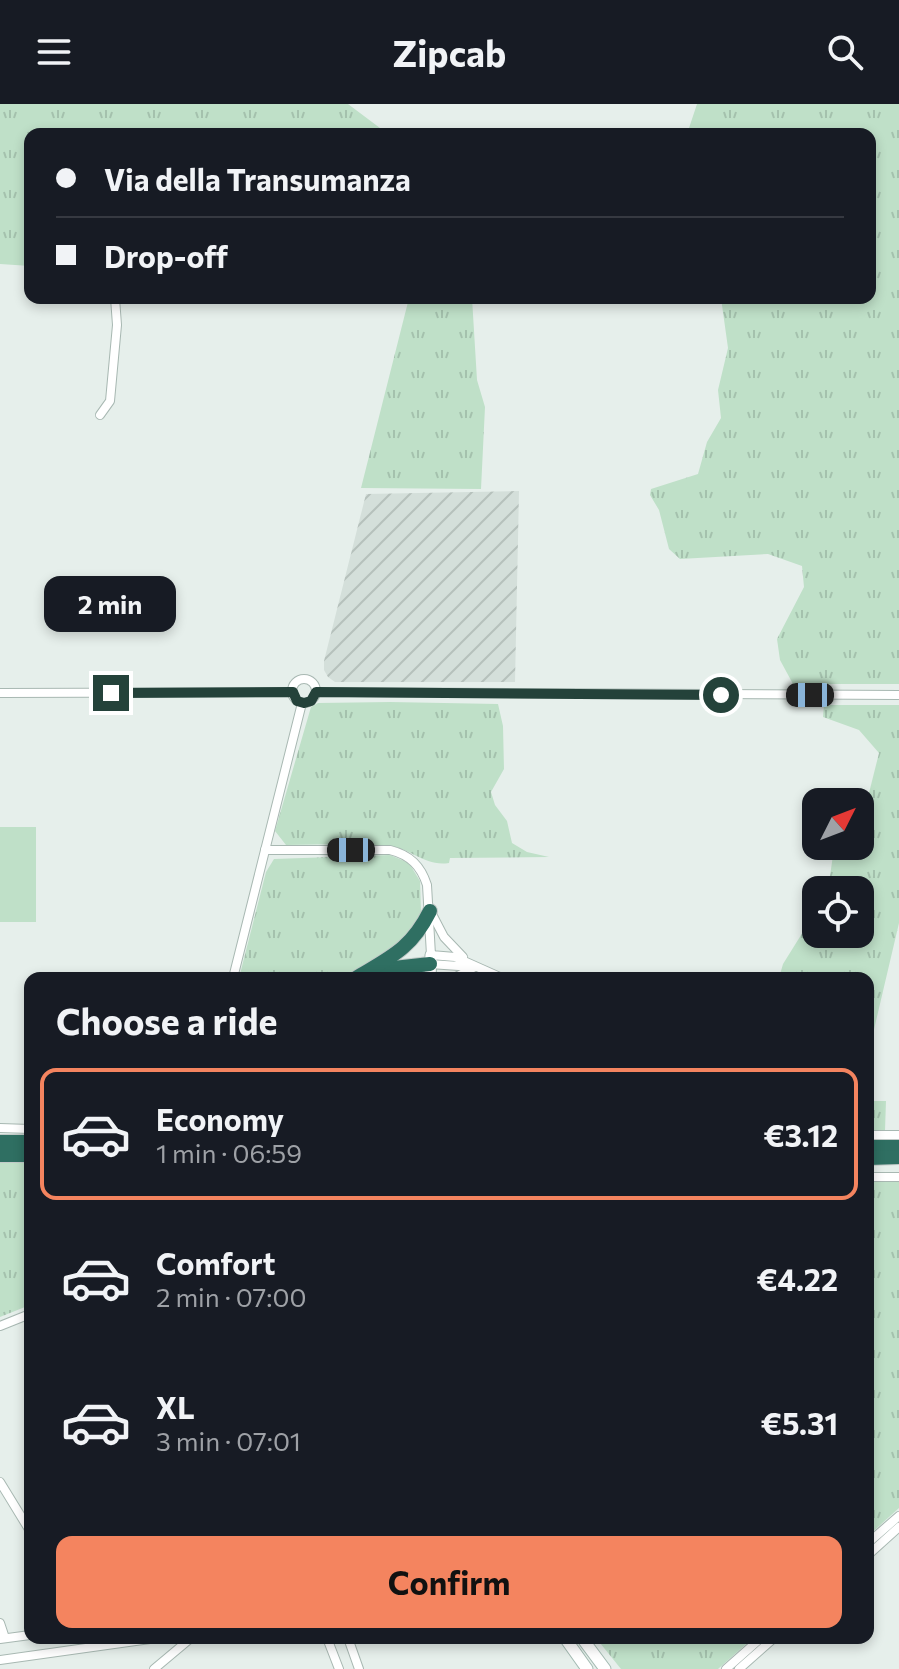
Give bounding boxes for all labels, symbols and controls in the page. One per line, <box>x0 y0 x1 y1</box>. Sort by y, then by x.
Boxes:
icon: menu <box>32 30 76 74</box>
text: Zipcab <box>393 30 506 74</box>
icon: search <box>823 30 867 74</box>
text: Via della Transumanza <box>104 160 411 197</box>
text: Drop-off <box>104 237 228 274</box>
callout: 2 min <box>45 577 177 633</box>
text: 2 min <box>78 588 142 619</box>
route end <box>93 675 129 711</box>
route start <box>703 677 739 713</box>
car <box>786 683 834 707</box>
north arrow <box>802 788 874 860</box>
map controls <box>802 788 874 948</box>
car <box>327 838 375 862</box>
button: locate <box>802 876 874 948</box>
text: Choose a ride <box>56 998 277 1042</box>
icon: car <box>60 1098 132 1170</box>
text: Economy <box>156 1100 284 1137</box>
text: €3.12 <box>763 1116 838 1153</box>
text: 1 min · 06:59 <box>156 1137 302 1168</box>
icon: car <box>60 1242 132 1314</box>
text: Comfort <box>156 1244 275 1281</box>
text: €4.22 <box>757 1260 838 1297</box>
text: 2 min · 07:00 <box>156 1281 306 1312</box>
icon: car <box>60 1386 132 1458</box>
text: XL <box>156 1388 195 1425</box>
text: €5.31 <box>761 1404 838 1441</box>
text: 3 min · 07:01 <box>156 1425 301 1456</box>
button: Confirm <box>56 1536 842 1628</box>

